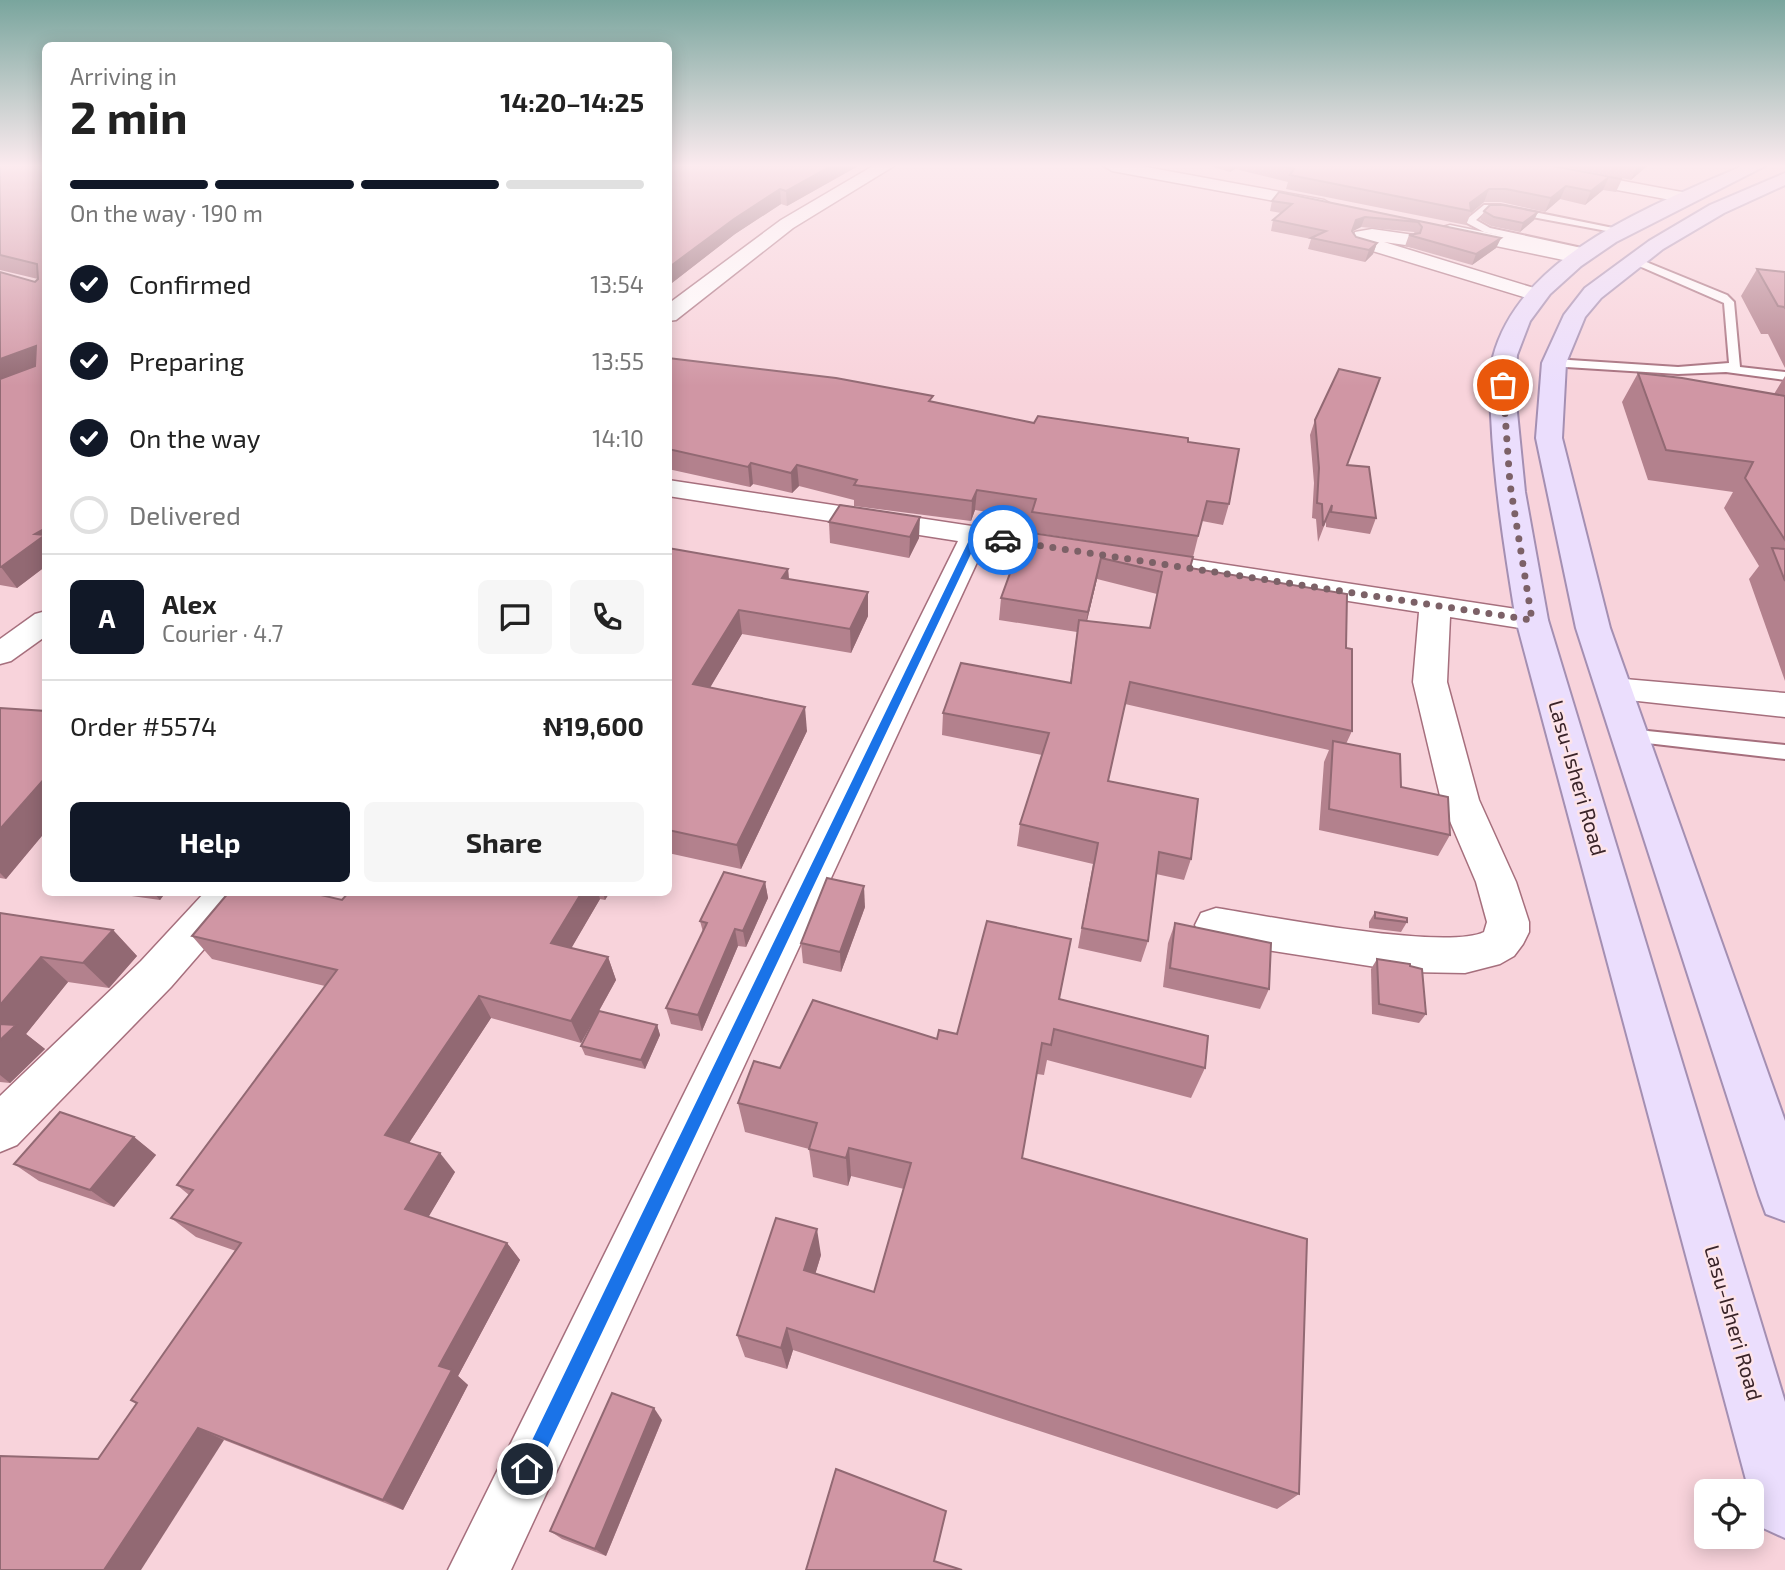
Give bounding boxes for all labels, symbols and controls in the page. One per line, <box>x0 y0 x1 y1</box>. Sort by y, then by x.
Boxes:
text: Arriving in <box>70 62 177 90</box>
text: 14:20–14:25 <box>500 86 644 117</box>
text: 2 min <box>70 88 188 143</box>
text: On the way · 190 m <box>70 199 263 227</box>
icon: check <box>70 265 108 303</box>
text: Confirmed <box>129 268 252 299</box>
text: 13:54 <box>590 270 644 298</box>
icon: check <box>70 342 108 380</box>
text: Preparing <box>129 345 244 376</box>
text: 13:55 <box>592 347 644 375</box>
pin <box>1473 355 1533 415</box>
icon: bag <box>1484 366 1522 404</box>
icon: check <box>70 419 108 457</box>
text: On the way <box>129 422 260 453</box>
text: 14:10 <box>592 424 644 452</box>
text: Delivered <box>129 499 241 530</box>
courier <box>968 505 1038 575</box>
icon: car <box>984 521 1022 559</box>
button: chat <box>478 580 552 654</box>
button: phone <box>570 580 644 654</box>
text: Alex <box>162 588 217 619</box>
text: A <box>99 602 115 633</box>
text: Courier · 4.7 <box>162 619 283 647</box>
street label: Lasu-Isheri Road <box>1544 697 1613 858</box>
text: Order #5574 <box>70 710 217 741</box>
text: ₦19,600 <box>543 710 644 741</box>
button: Help <box>70 802 350 882</box>
button: Share <box>364 802 644 882</box>
street label: Lasu-Isheri Road <box>1700 1242 1769 1403</box>
pin <box>497 1439 557 1499</box>
icon: home <box>508 1450 546 1488</box>
map controls <box>1694 1479 1764 1549</box>
button: locate <box>1694 1479 1764 1549</box>

